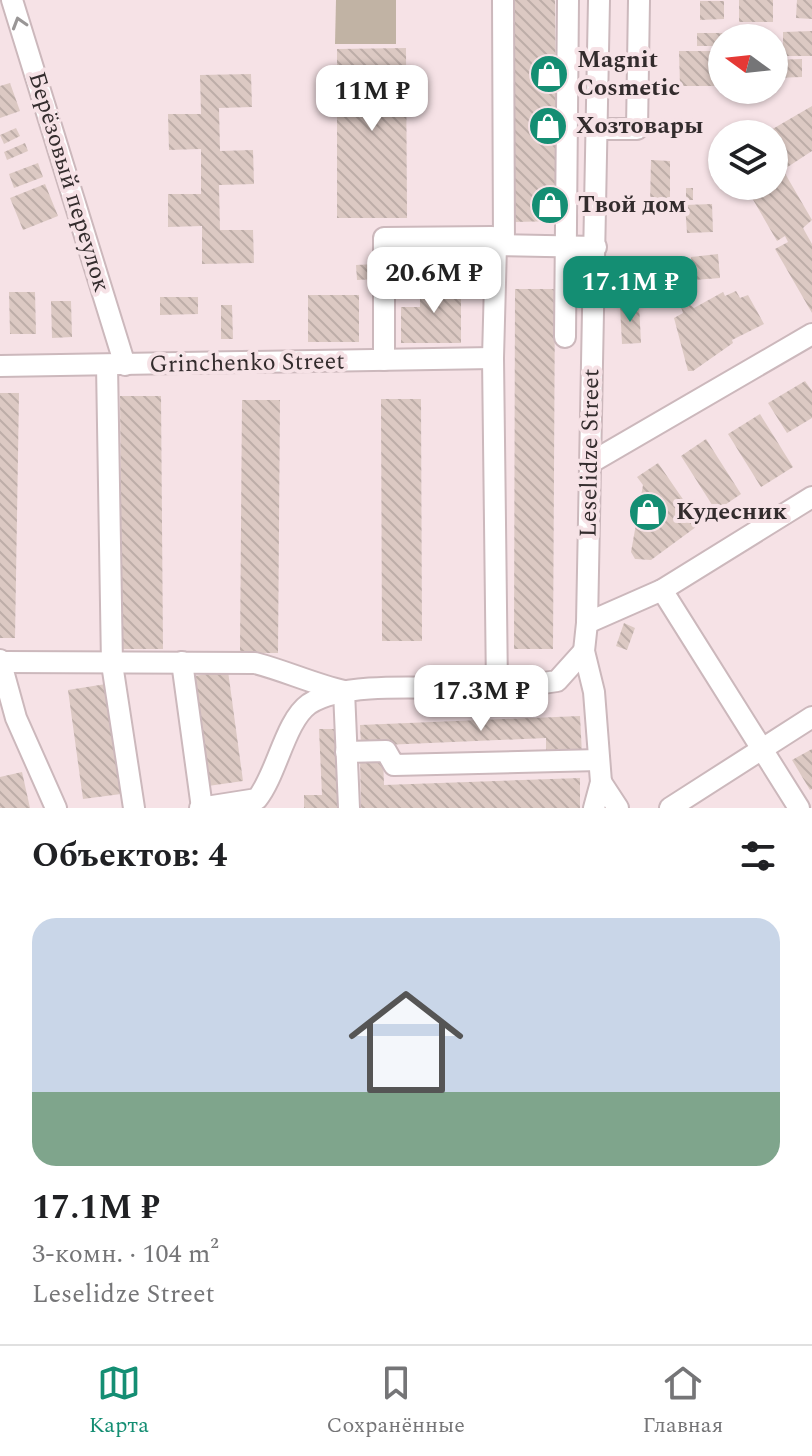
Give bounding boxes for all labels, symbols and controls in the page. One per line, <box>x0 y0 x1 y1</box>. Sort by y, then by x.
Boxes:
one-way arrow <box>12 17 28 30</box>
north arrow <box>708 24 788 104</box>
map controls <box>708 24 788 200</box>
place label: Magnit Cosmetic <box>577 42 680 106</box>
shop icon: Magnit Cosmetic <box>528 53 570 95</box>
pin: 11M ₽ <box>316 65 428 133</box>
street label: Берёзовый переулок <box>18 68 120 296</box>
text: 11M ₽ <box>334 71 410 111</box>
shop icon: Хозтовары <box>527 105 569 147</box>
place label: Хозтовары <box>576 108 703 144</box>
button: layers <box>708 120 788 200</box>
shop icon: Твой дом <box>529 184 571 226</box>
place label: Твой дом <box>578 187 686 223</box>
pin: 20.6M ₽ <box>360 247 508 315</box>
text: 20.6M ₽ <box>385 253 483 293</box>
pin: 17.1M ₽ <box>556 256 704 324</box>
text: 17.1M ₽ <box>581 262 679 302</box>
street label: Grinchenko Street <box>149 343 345 383</box>
street label: Leselidze Street <box>571 368 609 538</box>
shop icon: Кудесник <box>627 491 669 533</box>
place label: Кудесник <box>676 494 787 530</box>
pin: 17.3M ₽ <box>407 665 555 733</box>
text: 17.3M ₽ <box>432 671 530 711</box>
text: Объектов: 4 <box>32 830 227 882</box>
icon: filters <box>736 834 780 878</box>
icon: home <box>334 970 478 1114</box>
text: 17.1M ₽ <box>32 1182 160 1234</box>
text: 3-комн. · 104 m² <box>32 1234 219 1274</box>
text: Leselidze Street <box>32 1274 215 1314</box>
tab: Карта <box>89 1361 149 1442</box>
tab: Сохранённые <box>326 1361 465 1442</box>
tab: Главная <box>642 1361 723 1442</box>

